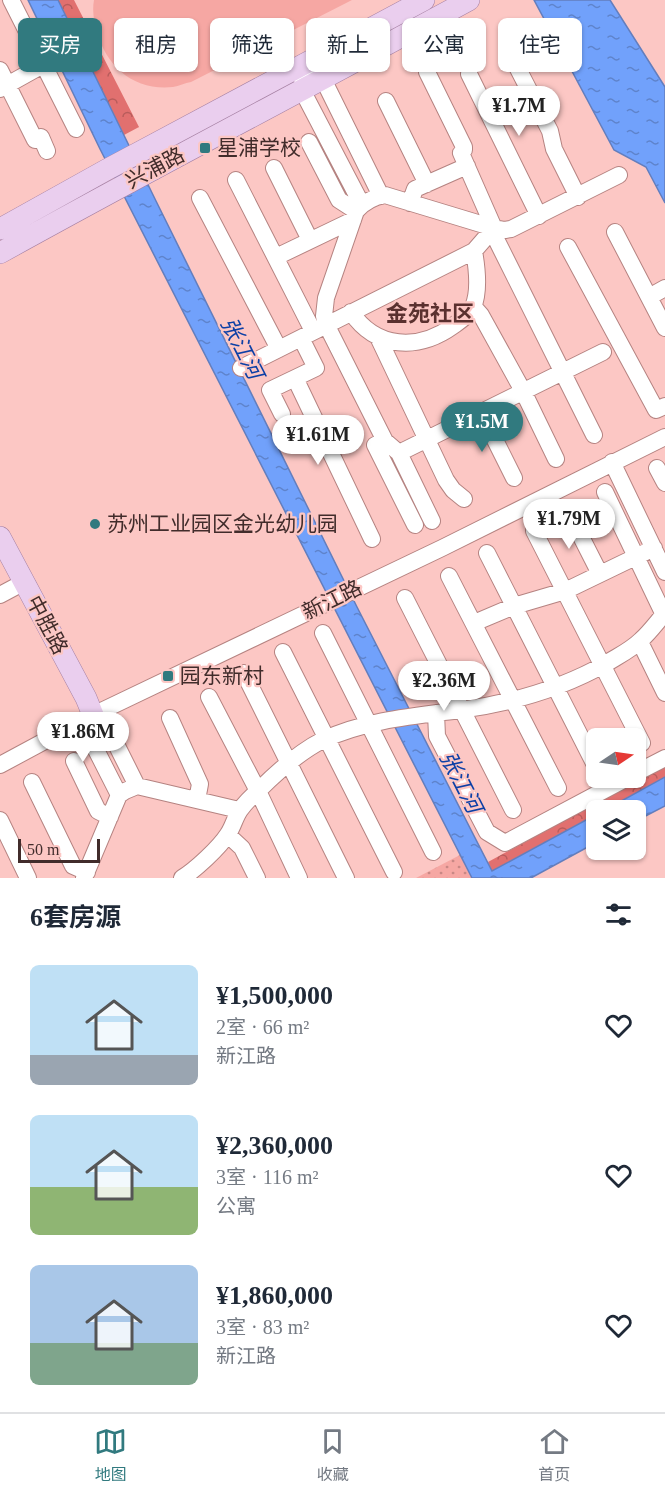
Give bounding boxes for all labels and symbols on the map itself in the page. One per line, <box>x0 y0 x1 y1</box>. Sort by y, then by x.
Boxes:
pin: ¥1.7M <box>477 86 561 137</box>
place label: 星浦学校 <box>217 136 301 160</box>
marker: 星浦学校 <box>198 141 212 155</box>
street label: 兴浦路 <box>122 143 188 193</box>
district label: 金苑社区 <box>386 301 474 326</box>
water label: 张江河 <box>216 313 270 387</box>
pin: ¥1.5M <box>440 402 524 453</box>
pin: ¥1.61M <box>269 415 367 466</box>
pin: ¥1.79M <box>520 499 618 550</box>
place label: 苏州工业园区金光幼儿园 <box>107 512 338 536</box>
marker: 苏州工业园区金光幼儿园 <box>88 517 102 531</box>
street label: 新江路 <box>298 575 366 625</box>
street label: 中胜路 <box>22 592 72 658</box>
pin: ¥2.36M <box>395 661 493 712</box>
place label: 园东新村 <box>180 664 264 688</box>
marker: 园东新村 <box>161 669 175 683</box>
pin: ¥1.86M <box>34 712 132 763</box>
north arrow <box>586 728 646 788</box>
water label: 张江河 <box>435 747 489 821</box>
scale bar <box>18 836 100 864</box>

